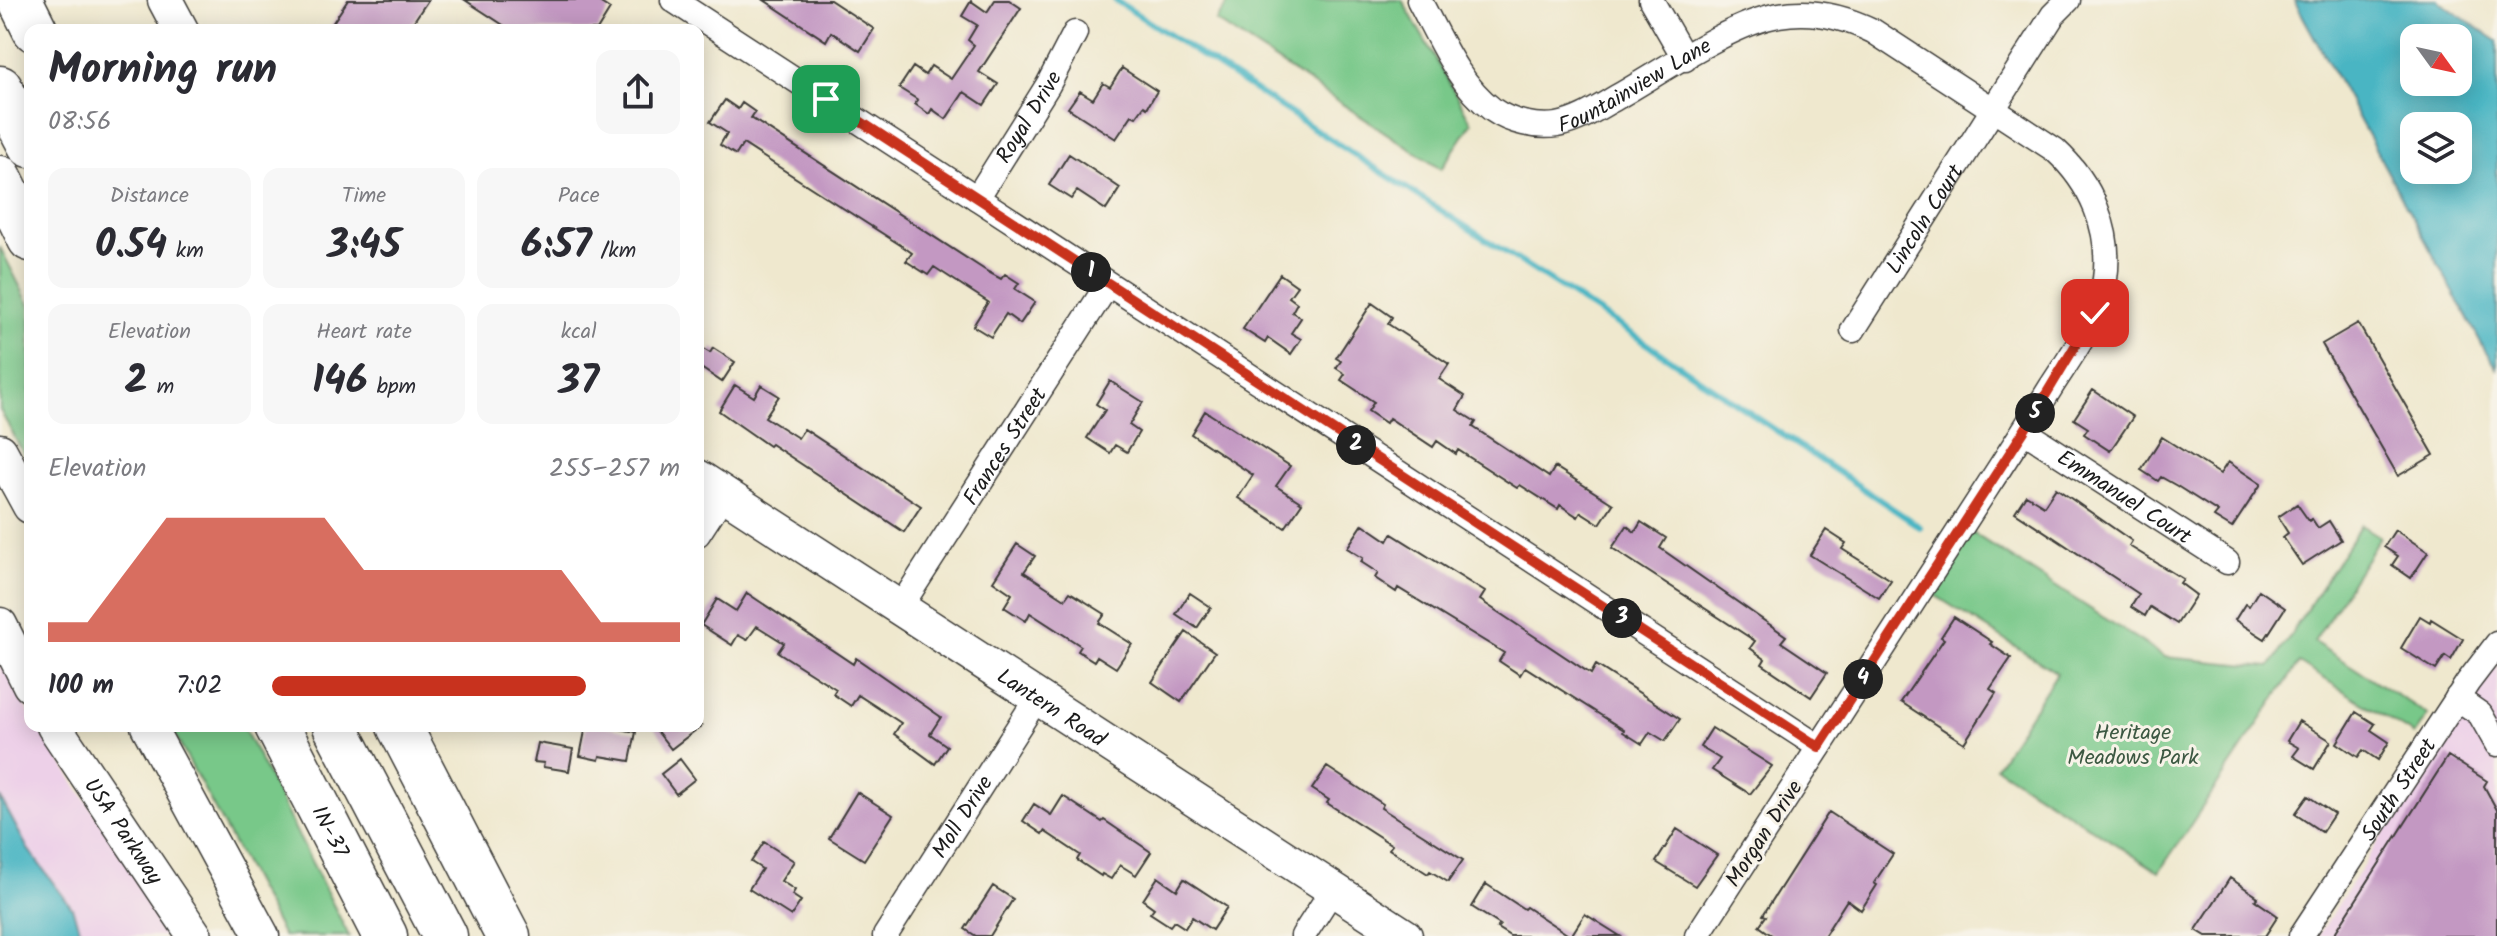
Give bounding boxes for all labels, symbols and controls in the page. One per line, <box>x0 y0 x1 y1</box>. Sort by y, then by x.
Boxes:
north arrow <box>2400 24 2472 96</box>
map controls <box>2400 24 2472 184</box>
street label: Fountainview Lane <box>1554 30 1718 144</box>
text: Morning run <box>48 36 277 106</box>
button: share <box>596 50 680 134</box>
pin <box>792 65 860 133</box>
street label: Royal Drive <box>988 65 1072 171</box>
icon: arrive <box>804 77 848 121</box>
text: 08:56 <box>48 101 111 143</box>
button: layers <box>2400 112 2472 184</box>
street label: Lincoln Court <box>1878 158 1974 282</box>
text: Distance <box>110 179 189 214</box>
text: Time <box>342 179 386 214</box>
text: Pace <box>558 179 600 214</box>
text: 0.54 <box>95 214 167 278</box>
text: 3:45 <box>327 214 401 278</box>
text: 6:57 <box>521 214 592 278</box>
text: km <box>167 234 204 269</box>
text: /km <box>592 234 636 269</box>
pin: 1 <box>1071 252 1111 292</box>
text: 1 <box>1088 254 1094 289</box>
pin <box>2061 279 2129 347</box>
icon: check <box>2073 291 2117 335</box>
text: Elevation <box>108 315 191 350</box>
text: Heart rate <box>316 315 412 350</box>
text: kcal <box>561 315 597 350</box>
text: 2 <box>124 350 148 414</box>
text: 146 <box>312 350 368 414</box>
text: 37 <box>558 350 599 414</box>
text: m <box>148 370 174 405</box>
text: bpm <box>368 370 416 405</box>
street label: Frances Street <box>955 381 1057 513</box>
pin: 5 <box>2015 393 2055 433</box>
text: 5 <box>2029 395 2041 430</box>
pin: 2 <box>1336 425 1376 465</box>
text: 2 <box>1350 427 1362 462</box>
street label: Emmanuel Court <box>2049 442 2198 555</box>
text: Elevation <box>48 448 146 490</box>
text: 255–257 m <box>549 448 680 490</box>
pin: 3 <box>1602 598 1642 638</box>
text: 3 <box>1616 600 1628 635</box>
pin: 4 <box>1843 659 1883 699</box>
street label: Lantern Road <box>989 660 1113 758</box>
text: 4 <box>1857 661 1869 696</box>
text: 100 m <box>48 665 114 707</box>
text: 7:02 <box>176 665 223 707</box>
park label: Heritage Meadows Park <box>2067 716 2199 776</box>
street label: South Street <box>2353 731 2447 849</box>
street label: Moll Drive <box>924 769 1003 866</box>
street label: USA Parkway <box>74 771 171 893</box>
street label: Morgan Drive <box>1717 774 1813 895</box>
street label: IN-37 <box>301 800 357 865</box>

